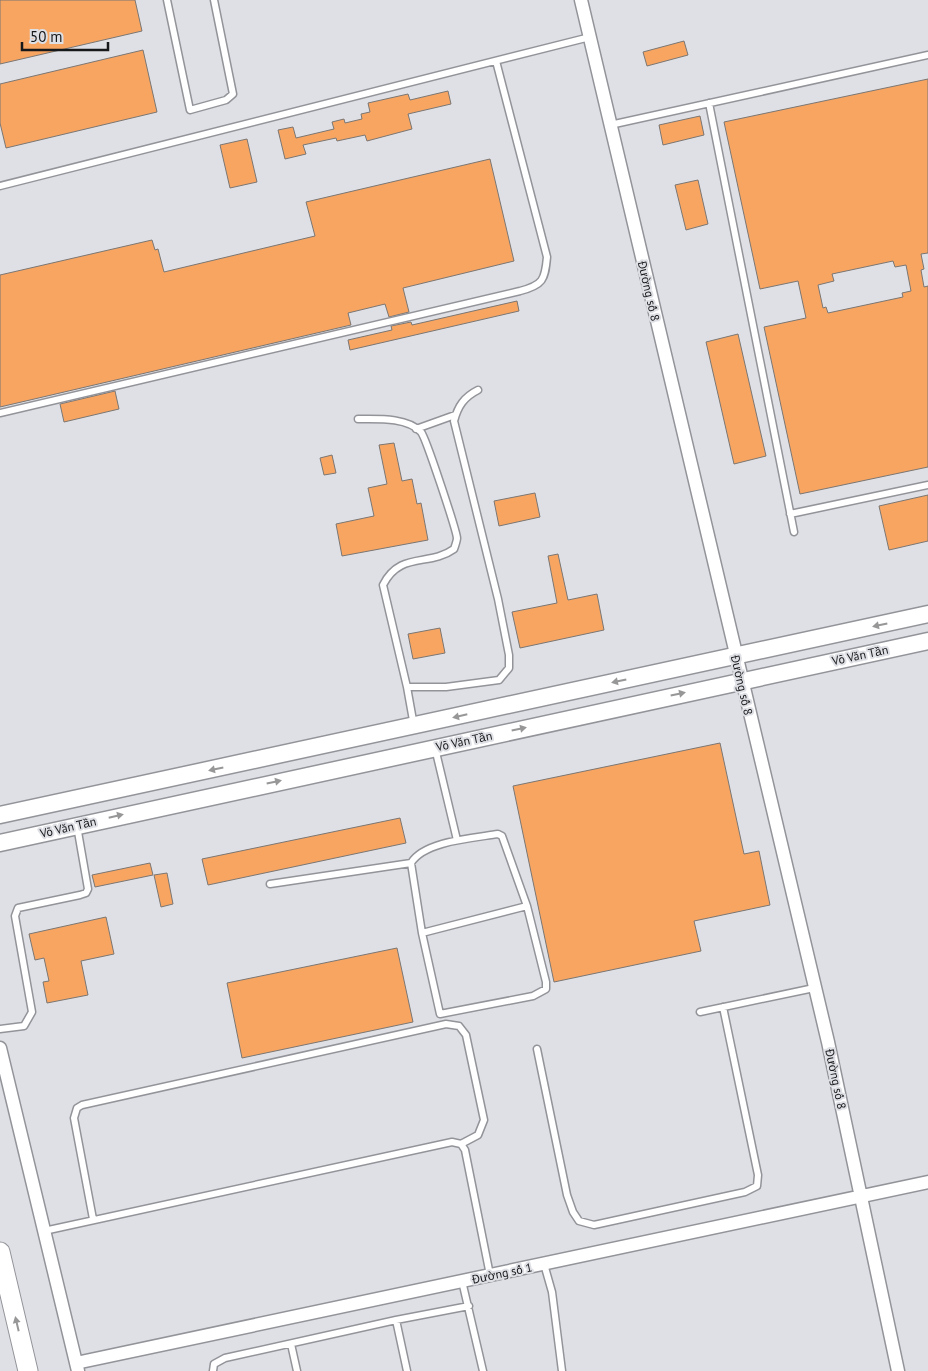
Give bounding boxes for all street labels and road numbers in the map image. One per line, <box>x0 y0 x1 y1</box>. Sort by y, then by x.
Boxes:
street label: Đường số 8 <box>635 258 663 323</box>
street label: Võ Văn Tần <box>830 642 889 668</box>
street label: Đường số 8 <box>728 652 756 717</box>
street label: Võ Văn Tần <box>434 728 493 754</box>
street label: Võ Văn Tần <box>38 813 97 841</box>
street label: Đường số 8 <box>822 1047 850 1111</box>
street label: Đường số 1 <box>470 1259 534 1287</box>

